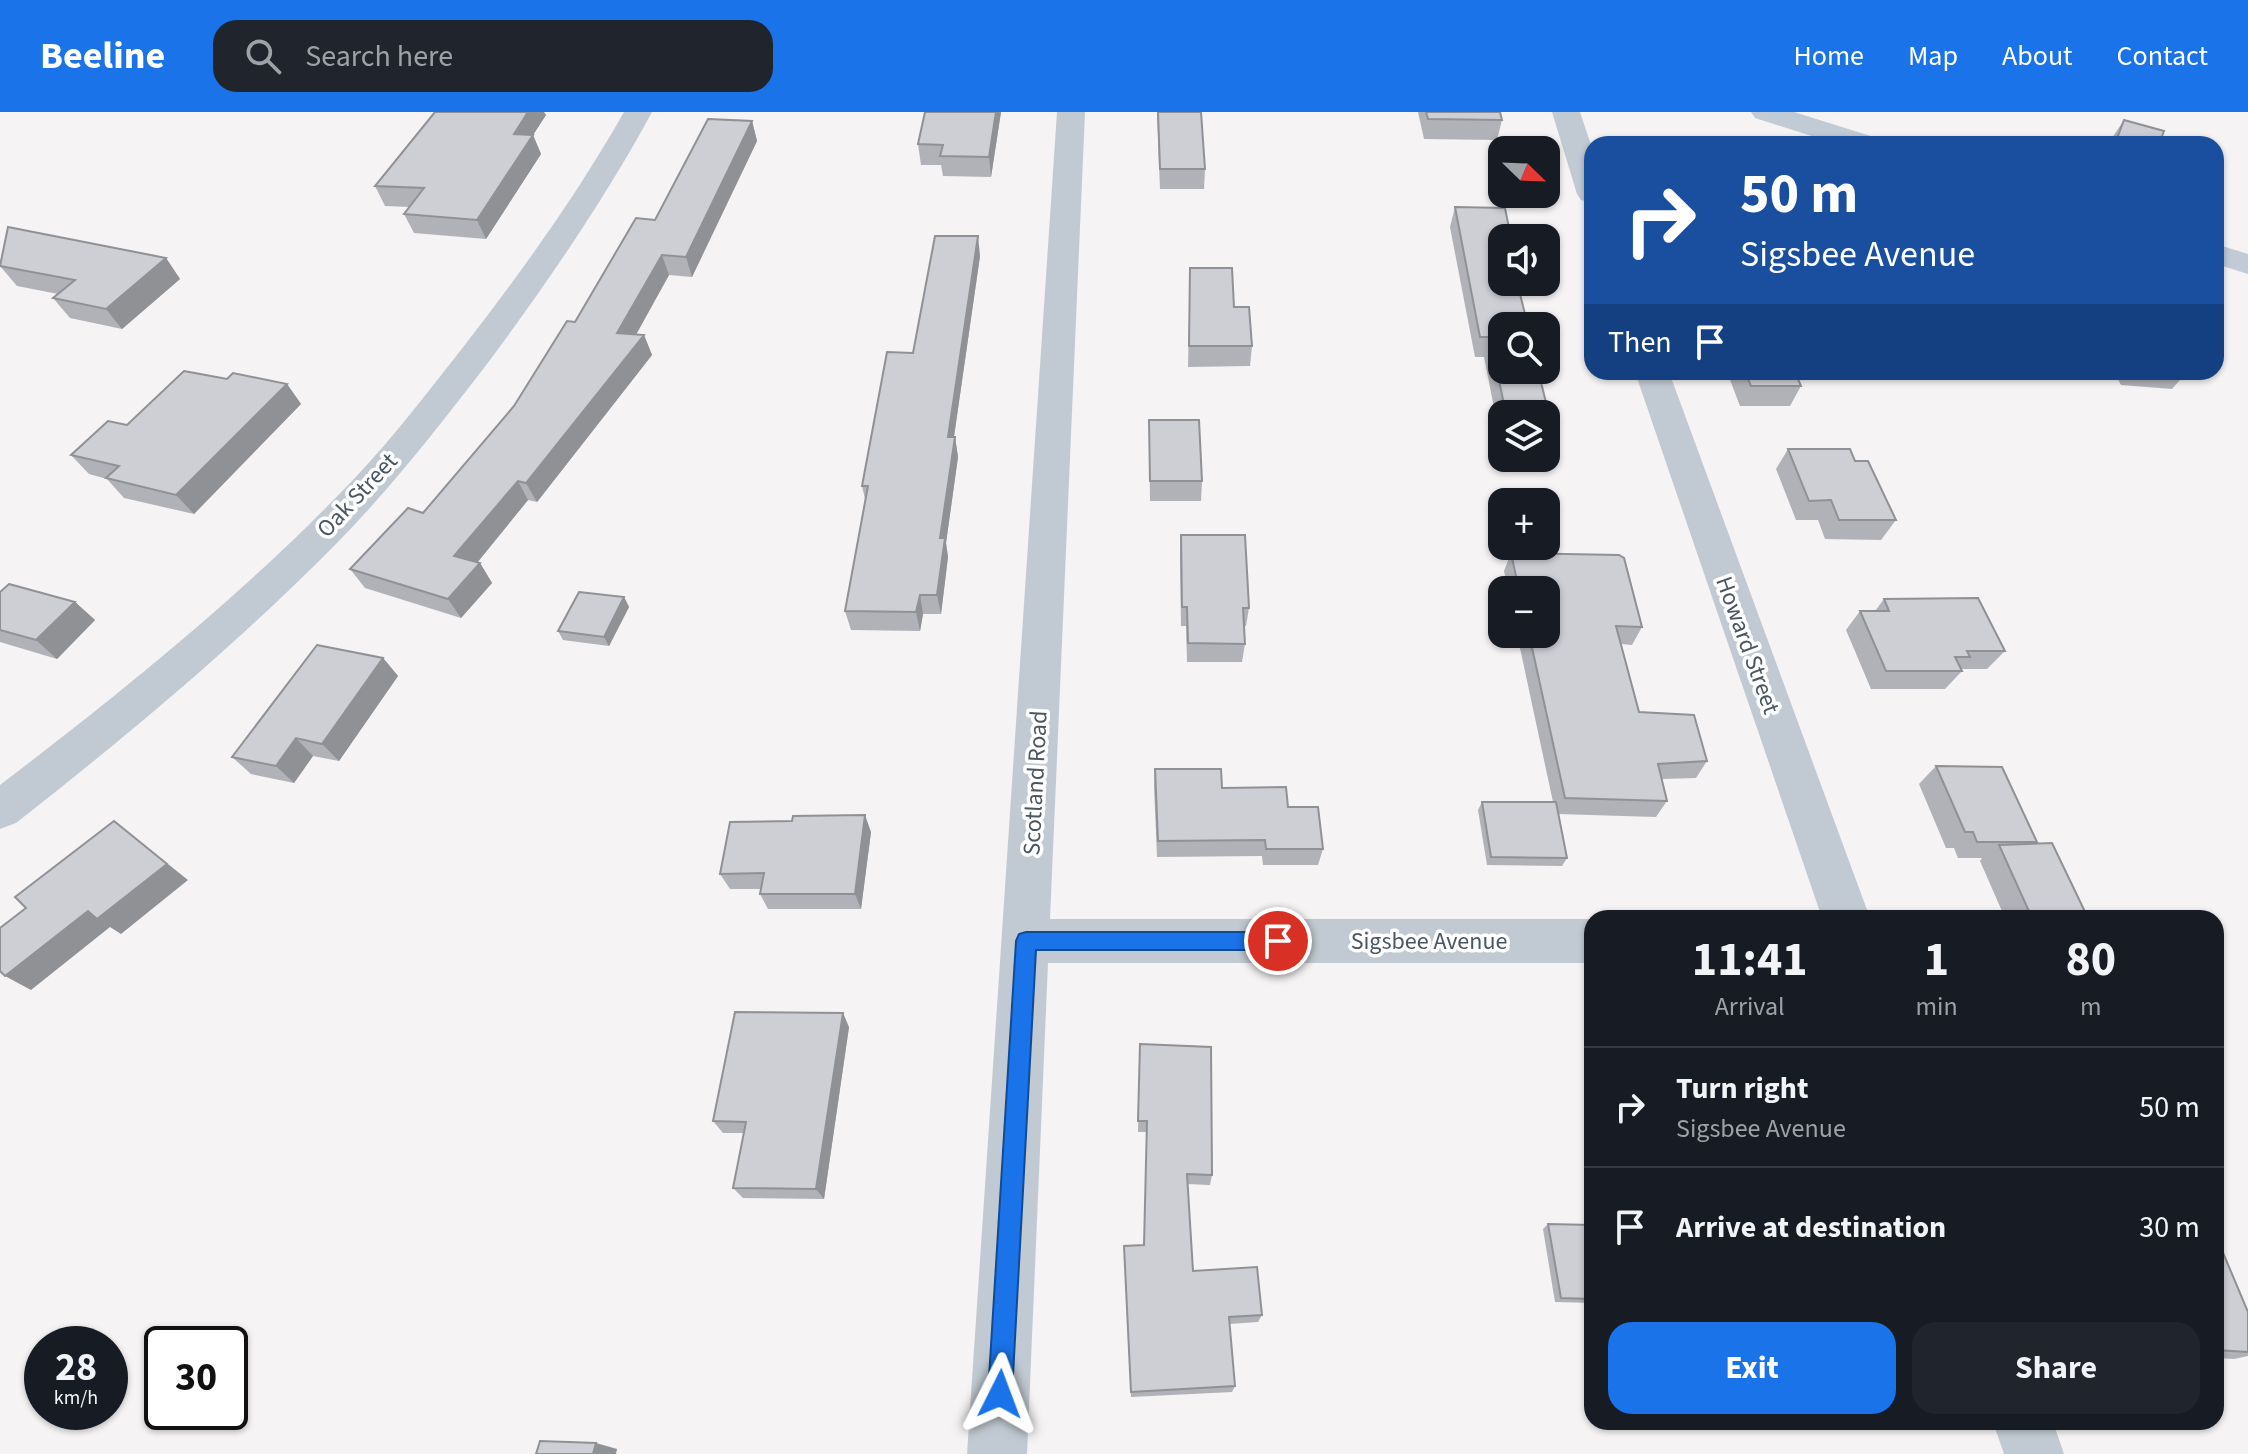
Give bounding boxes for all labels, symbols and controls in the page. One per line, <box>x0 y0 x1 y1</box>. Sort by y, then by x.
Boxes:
search box <box>213 20 773 92</box>
text: Beeline <box>40 29 165 83</box>
icon: search <box>241 34 285 78</box>
text: Search here <box>305 35 453 78</box>
text: Home <box>1793 36 1864 76</box>
text: Map <box>1908 36 1958 76</box>
text: About <box>2002 36 2073 76</box>
text: Contact <box>2117 36 2208 76</box>
north arrow <box>1488 136 1560 208</box>
map controls <box>1488 136 1560 648</box>
text: 50 m <box>1740 155 1858 234</box>
icon: right <box>1608 168 1712 272</box>
button: sound <box>1488 224 1560 296</box>
text: Sigsbee Avenue <box>1740 229 1975 280</box>
button: search <box>1488 312 1560 384</box>
icon: arrive <box>1688 320 1732 364</box>
text: Then <box>1608 321 1672 364</box>
button: layers <box>1488 400 1560 472</box>
street label: Oak Street <box>309 445 406 546</box>
button: + <box>1488 488 1560 560</box>
street label: Howard Street <box>1706 572 1789 719</box>
button: − <box>1488 576 1560 648</box>
street label: Scotland Road <box>1014 710 1057 856</box>
pin <box>1244 907 1312 975</box>
icon: arrive <box>1256 919 1300 963</box>
street label: Sigsbee Avenue <box>1351 924 1507 959</box>
text: 11:41 <box>1692 926 1808 994</box>
text: 1 <box>1924 926 1949 994</box>
text: 80 <box>2065 926 2116 994</box>
text: Arrival <box>1715 988 1785 1025</box>
text: min <box>1915 988 1958 1025</box>
text: m <box>2080 988 2102 1025</box>
text: Turn right <box>1676 1067 1808 1110</box>
icon: right <box>1608 1085 1652 1129</box>
text: 50 m <box>2139 1086 2200 1129</box>
text: Sigsbee Avenue <box>1676 1110 1846 1147</box>
icon: arrive <box>1608 1205 1652 1249</box>
text: Arrive at destination <box>1676 1206 1946 1249</box>
text: 30 m <box>2139 1206 2200 1249</box>
button: Exit <box>1608 1322 1896 1414</box>
button: Share <box>1912 1322 2200 1414</box>
speed limit sign: 30 <box>144 1326 248 1430</box>
text: 28 <box>55 1339 97 1396</box>
position arrow <box>958 1352 1042 1436</box>
text: km/h <box>54 1384 98 1412</box>

